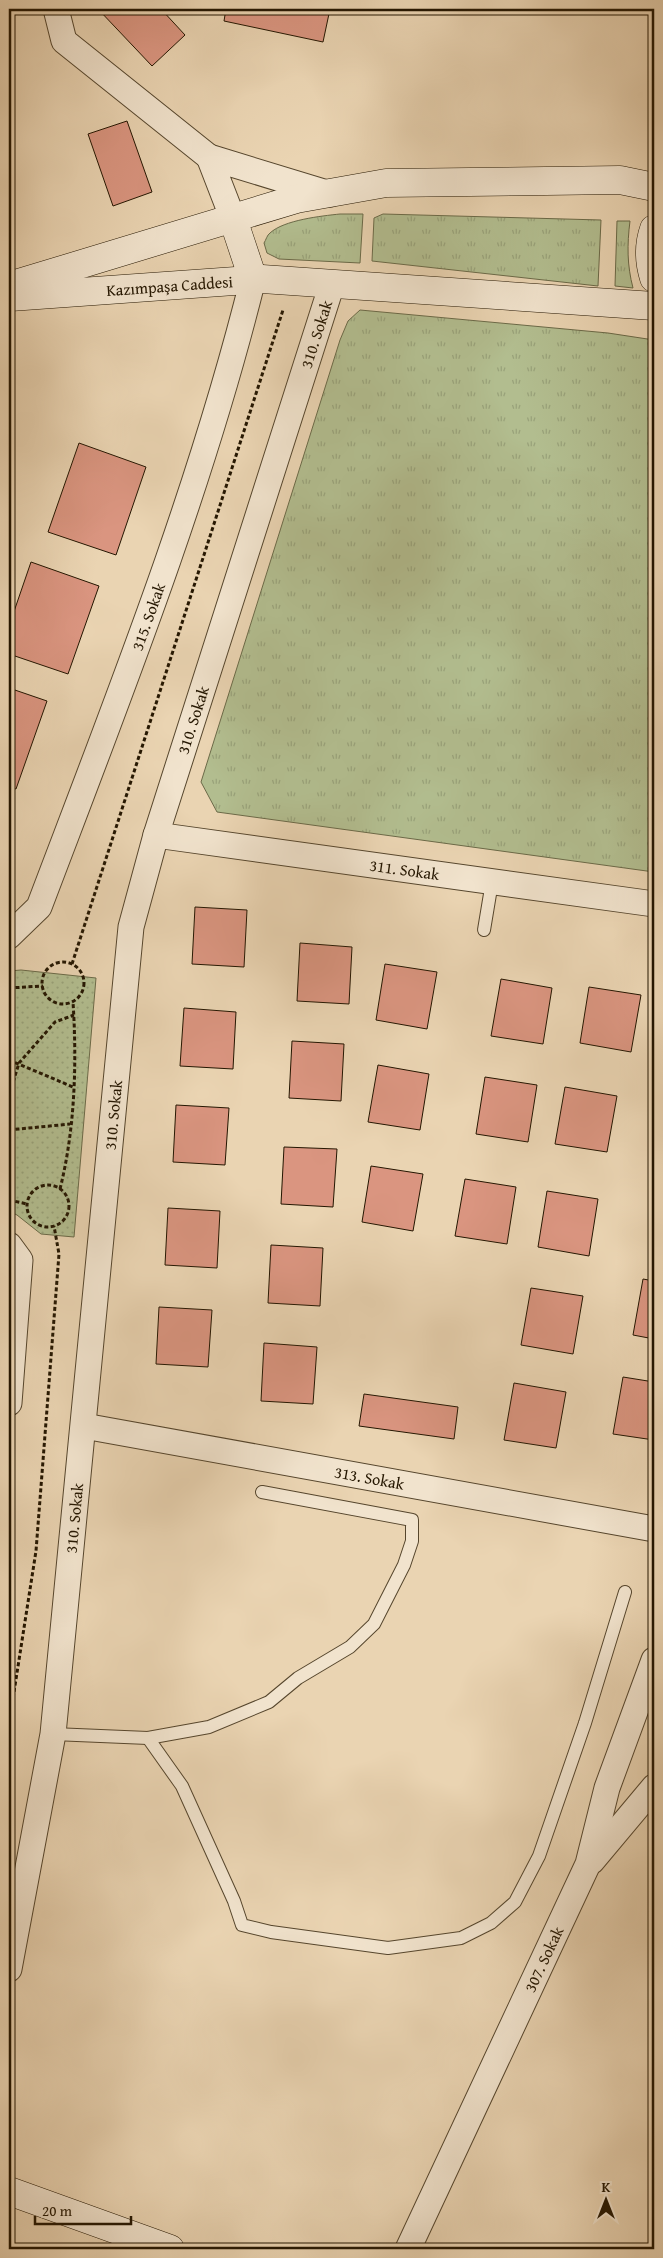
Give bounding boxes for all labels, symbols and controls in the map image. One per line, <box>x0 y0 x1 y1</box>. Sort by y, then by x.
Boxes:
street label: Kazımpaşa Caddesi <box>105 269 234 302</box>
street label: 310. Sokak <box>294 296 338 371</box>
street label: 315. Sokak <box>125 579 171 654</box>
street label: 310. Sokak <box>171 682 215 757</box>
street label: 311. Sokak <box>368 853 442 886</box>
street label: 310. Sokak <box>98 1078 128 1151</box>
street label: 313. Sokak <box>333 1460 407 1496</box>
street label: 310. Sokak <box>59 1481 89 1554</box>
street label: 307. Sokak <box>518 1921 570 1996</box>
north arrow <box>580 2176 630 2226</box>
text: K <box>602 2177 611 2197</box>
scale bar <box>35 2193 131 2225</box>
text: 20 m <box>42 2200 73 2221</box>

